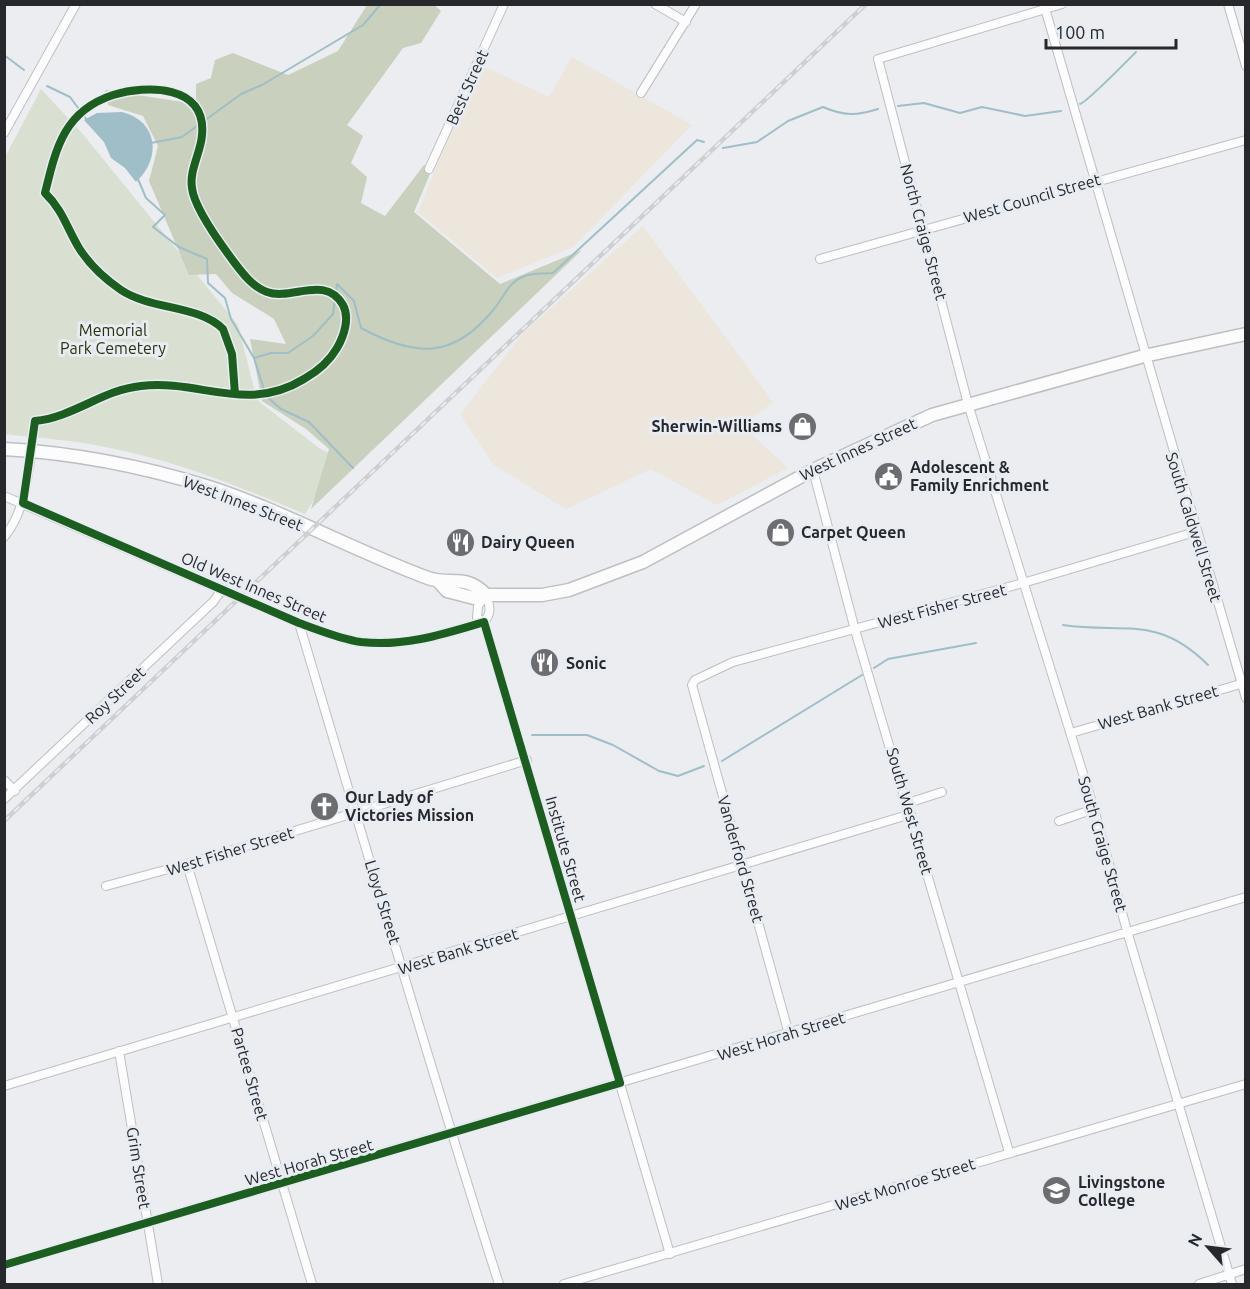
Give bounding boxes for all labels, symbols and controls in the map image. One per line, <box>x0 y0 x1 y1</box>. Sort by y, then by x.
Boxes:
scale bar <box>1046 12 1176 50</box>
text: 100 m <box>1055 22 1105 42</box>
street label: Best Street <box>442 46 492 127</box>
street label: North Craige Street <box>897 162 951 303</box>
street label: West Council Street <box>961 170 1103 226</box>
park label: Memorial Park Cemetery <box>60 321 166 357</box>
shop icon: Sherwin-Williams <box>787 410 819 442</box>
street label: West Innes Street <box>797 414 920 484</box>
place label: Sherwin-Williams <box>651 417 782 435</box>
street label: South Caldwell Street <box>1163 450 1226 605</box>
place label: Adolescent & Family Enrichment <box>910 458 1049 494</box>
public building icon: Adolescent & Family Enrichment <box>873 460 905 492</box>
street label: West Innes Street <box>181 472 306 534</box>
shop icon: Carpet Queen <box>764 516 796 548</box>
place label: Carpet Queen <box>801 523 906 541</box>
restaurant icon: Dairy Queen <box>444 526 476 558</box>
place label: Dairy Queen <box>481 533 575 551</box>
street label: Old West Innes Street <box>178 548 330 626</box>
street label: West Fisher Street <box>876 580 1009 632</box>
restaurant icon: Sonic <box>529 647 561 679</box>
place label: Sonic <box>566 654 607 672</box>
street label: Roy Street <box>81 662 149 727</box>
street label: West Bank Street <box>1096 681 1221 733</box>
street label: South West Street <box>883 746 937 877</box>
street label: South Craige Street <box>1075 774 1131 915</box>
place label: Our Lady of Victories Mission <box>345 788 474 824</box>
church icon: Our Lady of Victories Mission <box>308 790 340 822</box>
street label: Institute Street <box>542 794 590 905</box>
street label: Vanderford Street <box>714 794 768 925</box>
street label: West Fisher Street <box>164 823 296 879</box>
street label: Lloyd Street <box>362 858 405 947</box>
street label: West Bank Street <box>396 924 521 978</box>
street label: West Horah Street <box>715 1008 848 1064</box>
street label: Partee Street <box>228 1025 272 1123</box>
street label: Grim Street <box>124 1126 154 1211</box>
street label: West Horah Street <box>243 1135 376 1189</box>
street label: West Monroe Street <box>833 1154 978 1214</box>
place label: Livingstone College <box>1078 1173 1165 1209</box>
school or university icon: Livingstone College <box>1041 1175 1073 1207</box>
north arrow <box>1178 1217 1238 1277</box>
text: N <box>1184 1230 1206 1249</box>

